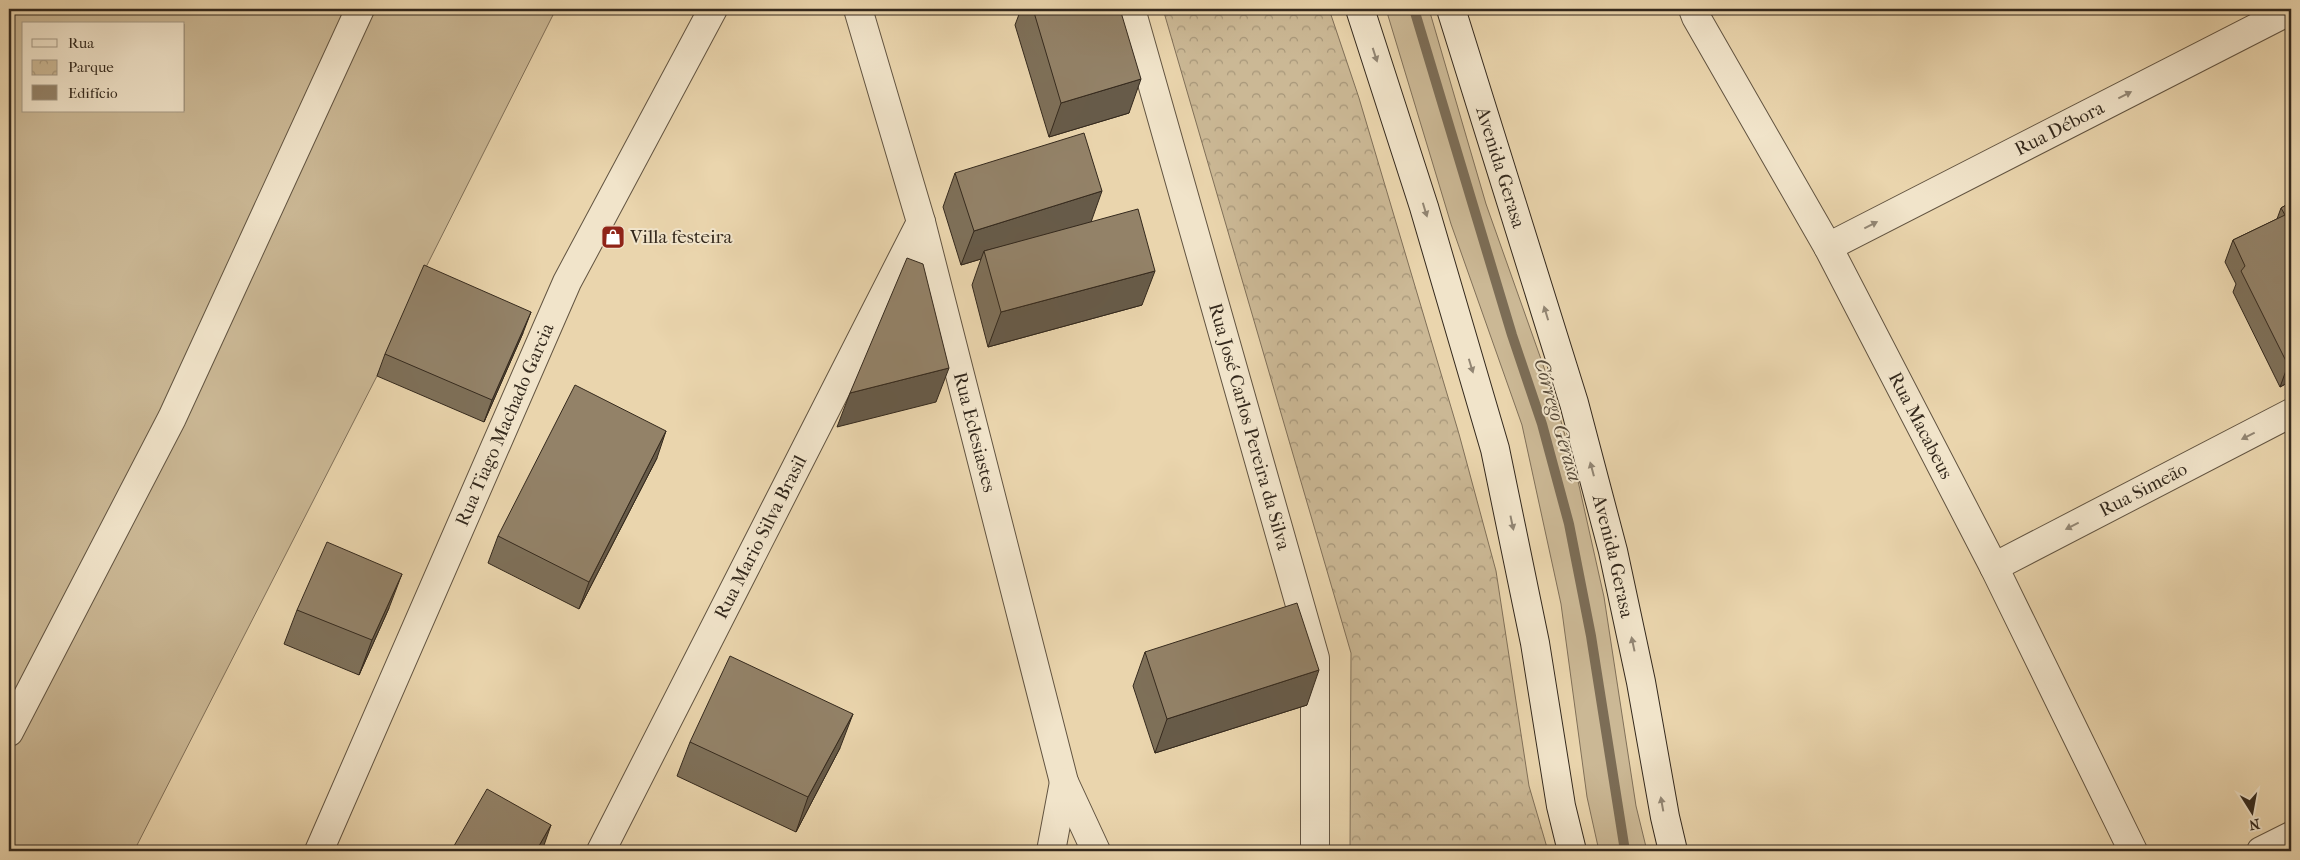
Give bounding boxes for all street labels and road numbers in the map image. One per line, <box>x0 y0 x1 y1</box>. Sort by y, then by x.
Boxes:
street label: Rua Débora <box>2011 96 2108 161</box>
street label: Avenida Gerasa <box>1471 103 1530 231</box>
street label: Rua José Carlos Pereira da Silva <box>1204 301 1295 553</box>
street label: Rua Tiago Machado Garcia <box>451 320 559 529</box>
street label: Rua Macabeus <box>1884 368 1958 483</box>
street label: Rua Eclesiastes <box>949 370 1001 495</box>
street label: Rua Mario Silva Brasil <box>710 452 811 623</box>
street label: Rua Simeão <box>2095 458 2191 522</box>
street label: Avenida Gerasa <box>1587 491 1638 620</box>

